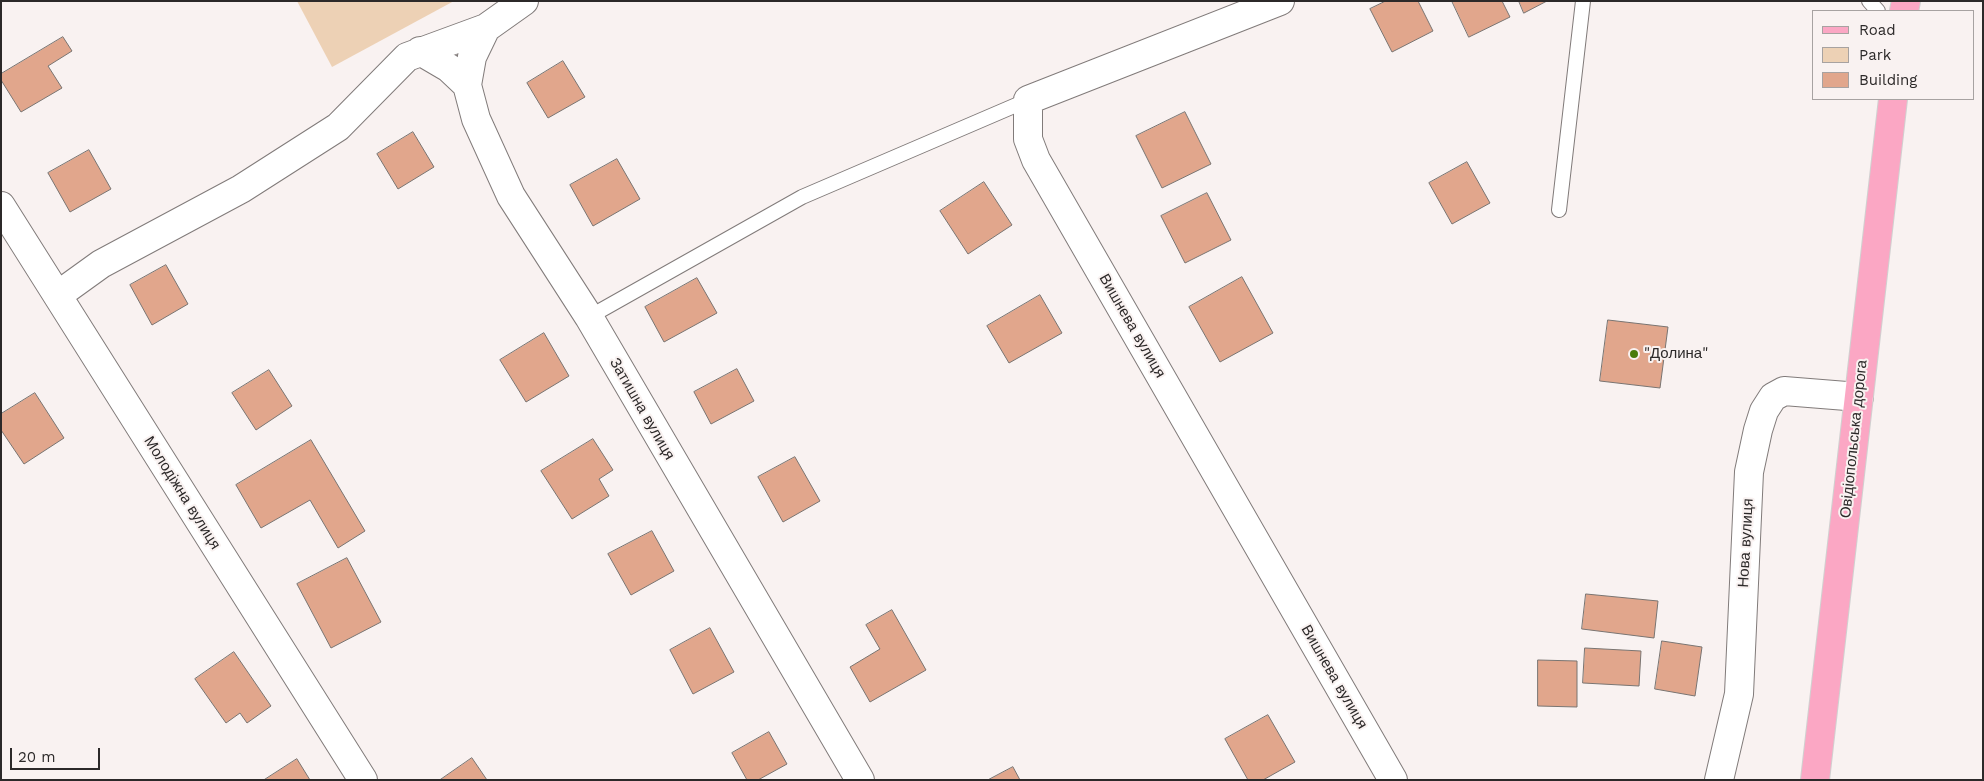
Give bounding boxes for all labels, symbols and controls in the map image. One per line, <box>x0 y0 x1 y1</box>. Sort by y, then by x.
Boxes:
legend <box>1812 10 1974 100</box>
text: Road <box>1859 21 1896 39</box>
text: Park <box>1859 46 1891 64</box>
text: Building <box>1859 71 1917 89</box>
street label: Вишнева вулиця <box>1095 271 1169 381</box>
place label: "Долина" <box>1644 345 1708 363</box>
marker: "Долина" <box>1628 348 1640 360</box>
street label: Затишна вулиця <box>606 355 678 463</box>
street label: Овідіопольська дорога <box>1837 359 1871 519</box>
street label: Молодіжна вулиця <box>140 433 224 553</box>
street label: Нова вулиця <box>1735 498 1757 588</box>
street label: Вишнева вулиця <box>1297 622 1371 732</box>
scale bar <box>12 738 102 770</box>
text: 20 m <box>18 748 56 766</box>

